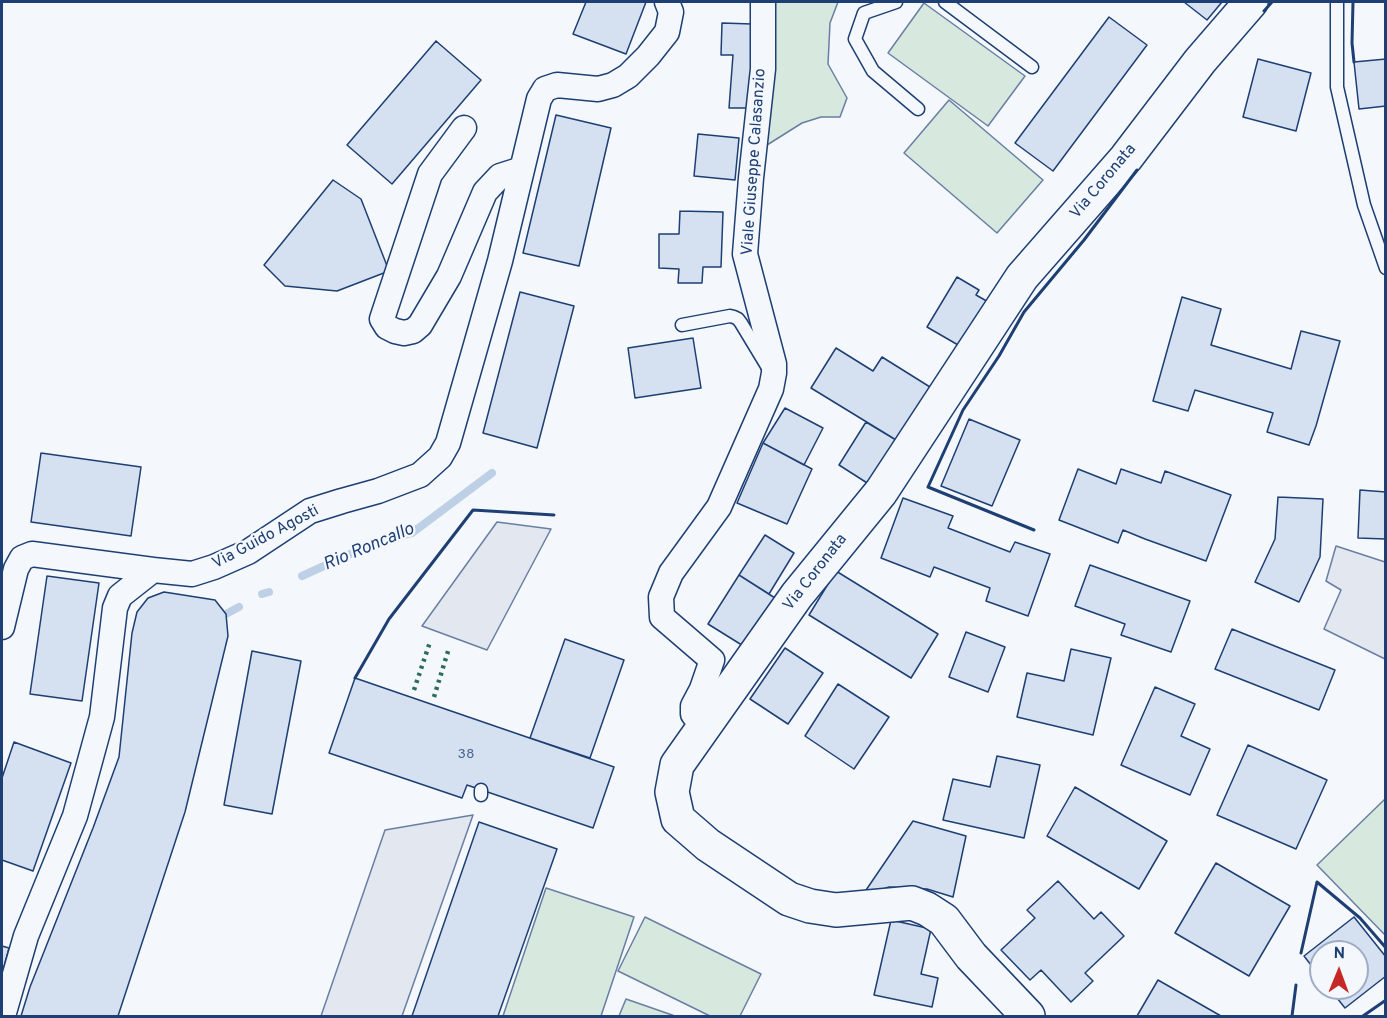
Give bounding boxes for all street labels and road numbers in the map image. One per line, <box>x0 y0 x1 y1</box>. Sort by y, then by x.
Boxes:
street label: Viale Giuseppe Calasanzio <box>739 68 771 256</box>
street label: Via Coronata <box>1067 141 1141 223</box>
street label: Via Guido Agosti <box>209 502 323 574</box>
street label: Via Coronata <box>780 531 852 615</box>

